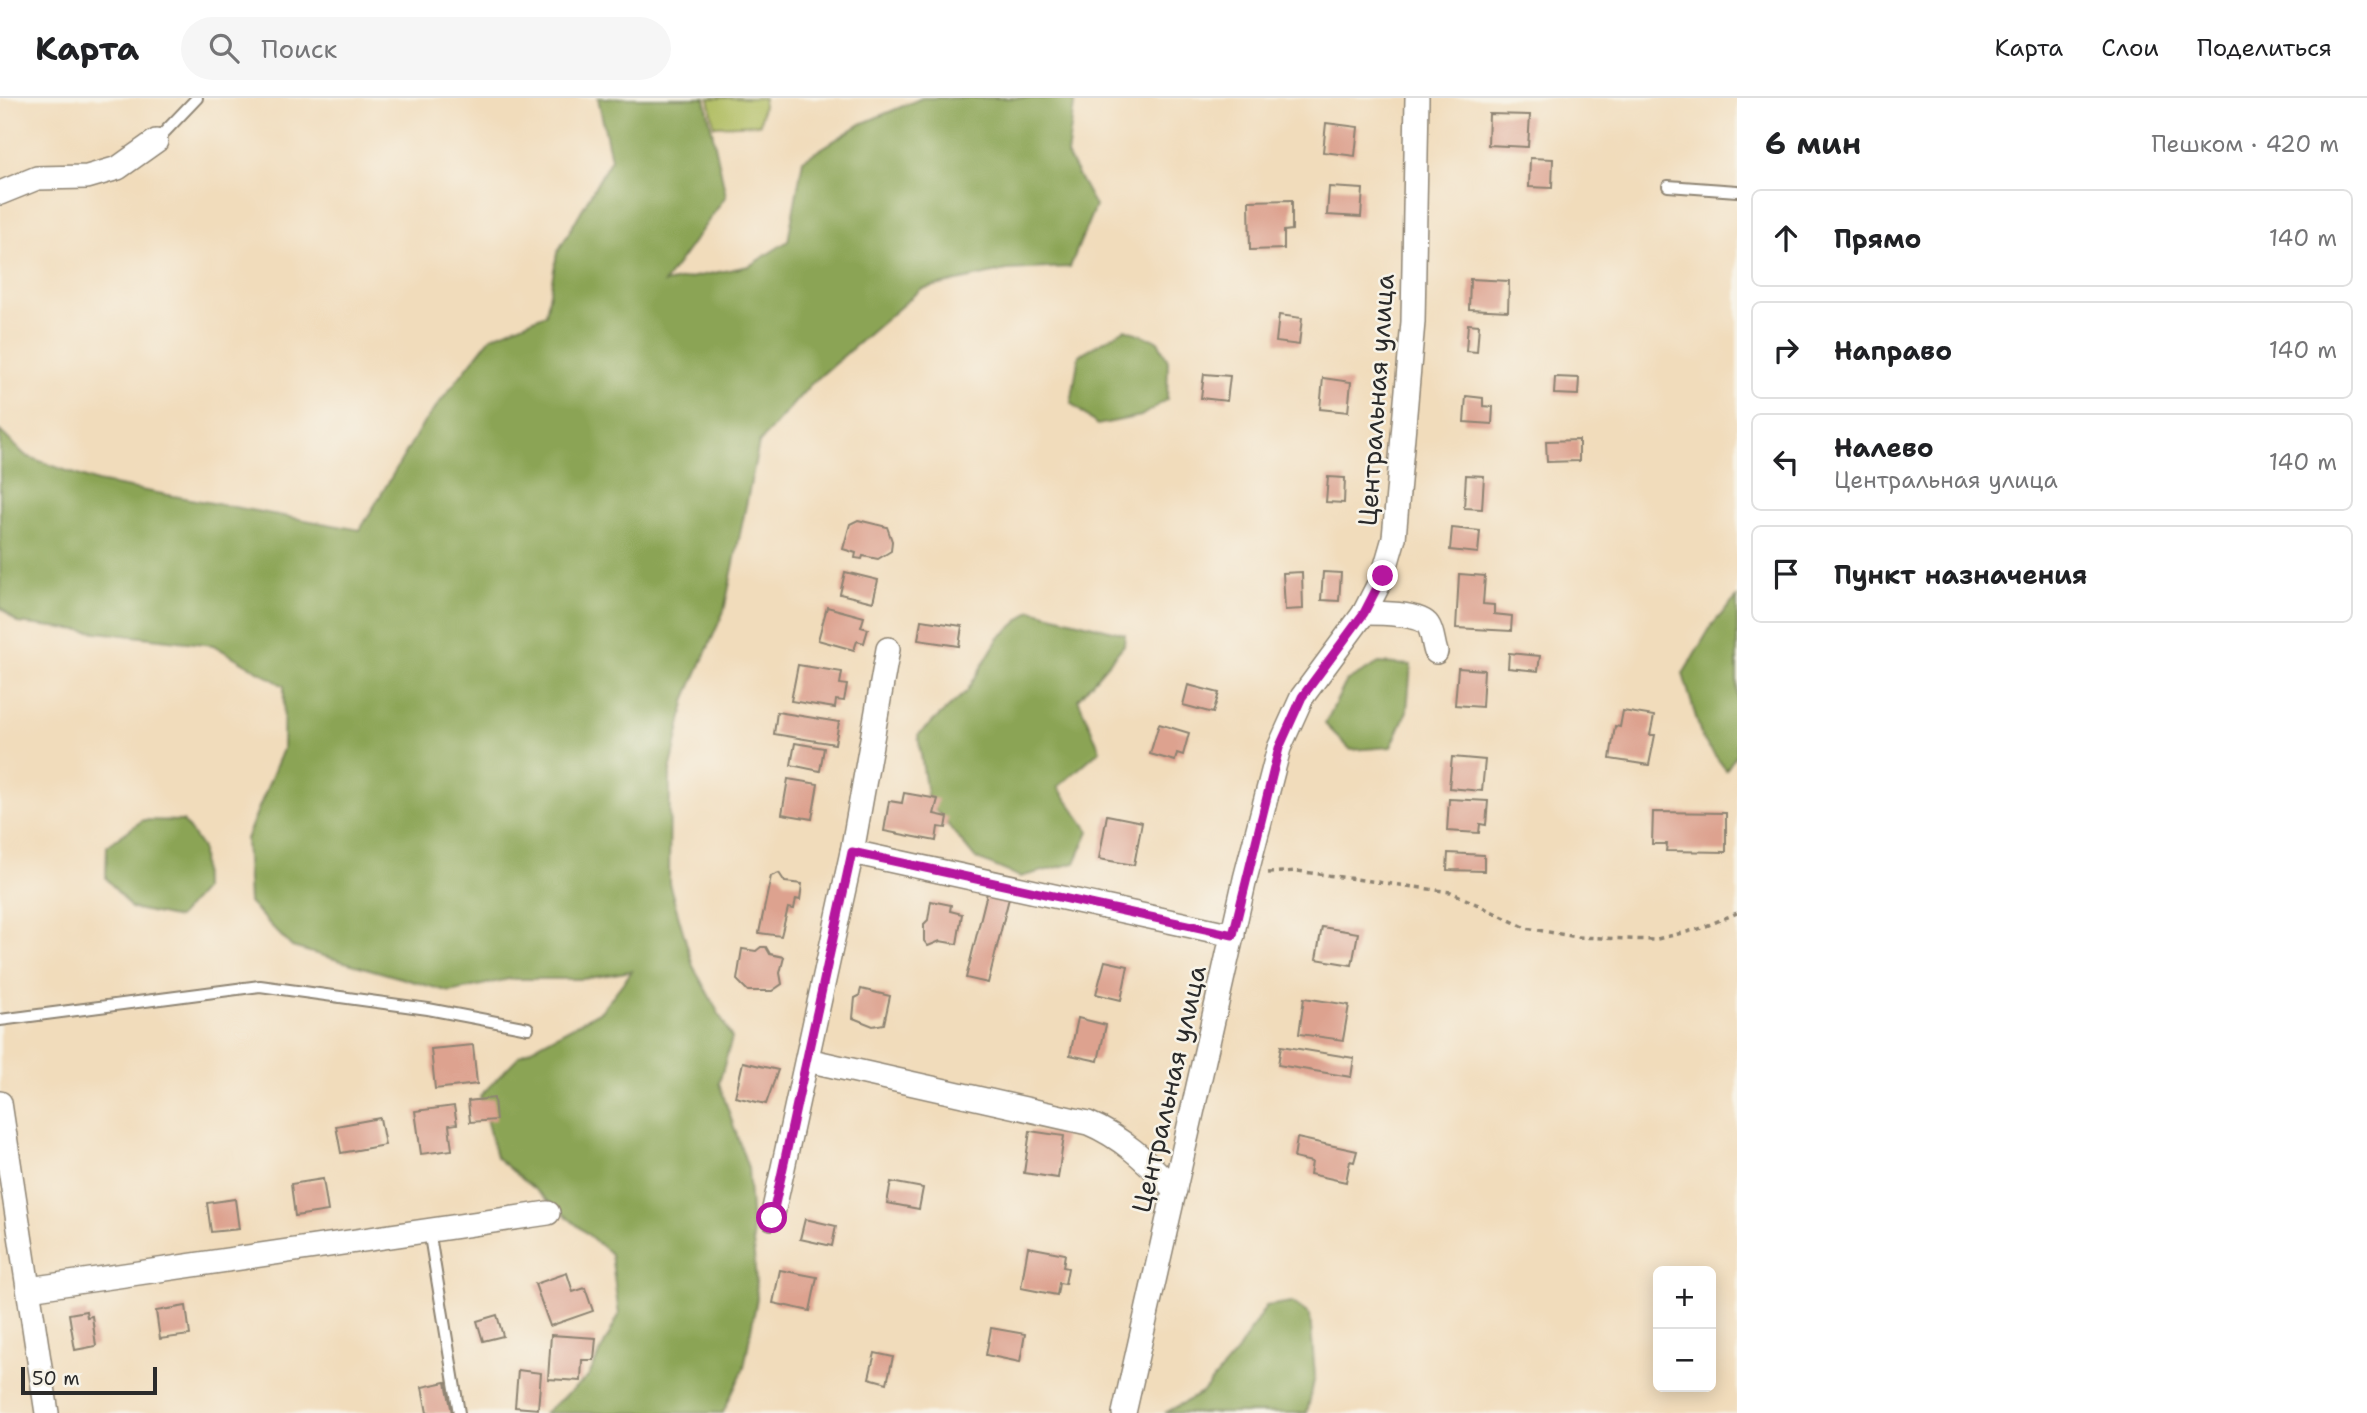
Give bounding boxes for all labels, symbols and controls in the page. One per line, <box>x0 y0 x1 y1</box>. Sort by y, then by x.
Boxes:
search box <box>181 17 671 80</box>
text: Карта <box>35 26 139 71</box>
icon: search <box>205 29 243 67</box>
text: Поиск <box>261 31 337 66</box>
text: Карта <box>1995 32 2063 64</box>
text: Слои <box>2101 32 2159 64</box>
text: Поделиться <box>2197 32 2332 64</box>
text: 6 мин <box>1765 123 1861 164</box>
text: Пешком · 420 m <box>2151 129 2339 159</box>
icon: ahead <box>1767 219 1805 257</box>
text: Прямо <box>1834 221 1922 256</box>
text: 140 m <box>2269 223 2337 253</box>
street label: Центральная улица <box>1349 273 1402 527</box>
icon: right <box>1767 331 1805 369</box>
text: Направо <box>1834 333 1952 368</box>
text: 140 m <box>2269 335 2337 365</box>
text: Налево <box>1834 430 1934 465</box>
icon: left <box>1767 443 1805 481</box>
text: 140 m <box>2269 447 2337 477</box>
text: Центральная улица <box>1834 465 2058 495</box>
icon: arrive <box>1767 555 1805 593</box>
text: Пункт назначения <box>1834 557 2087 592</box>
route end <box>1367 560 1398 591</box>
street label: Центральная улица <box>1123 962 1214 1216</box>
route start <box>756 1202 787 1233</box>
map controls <box>1653 1266 1716 1392</box>
button: + <box>1653 1266 1716 1329</box>
button: − <box>1653 1329 1716 1392</box>
scale bar <box>21 1364 158 1396</box>
text: 50 m <box>32 1366 80 1391</box>

